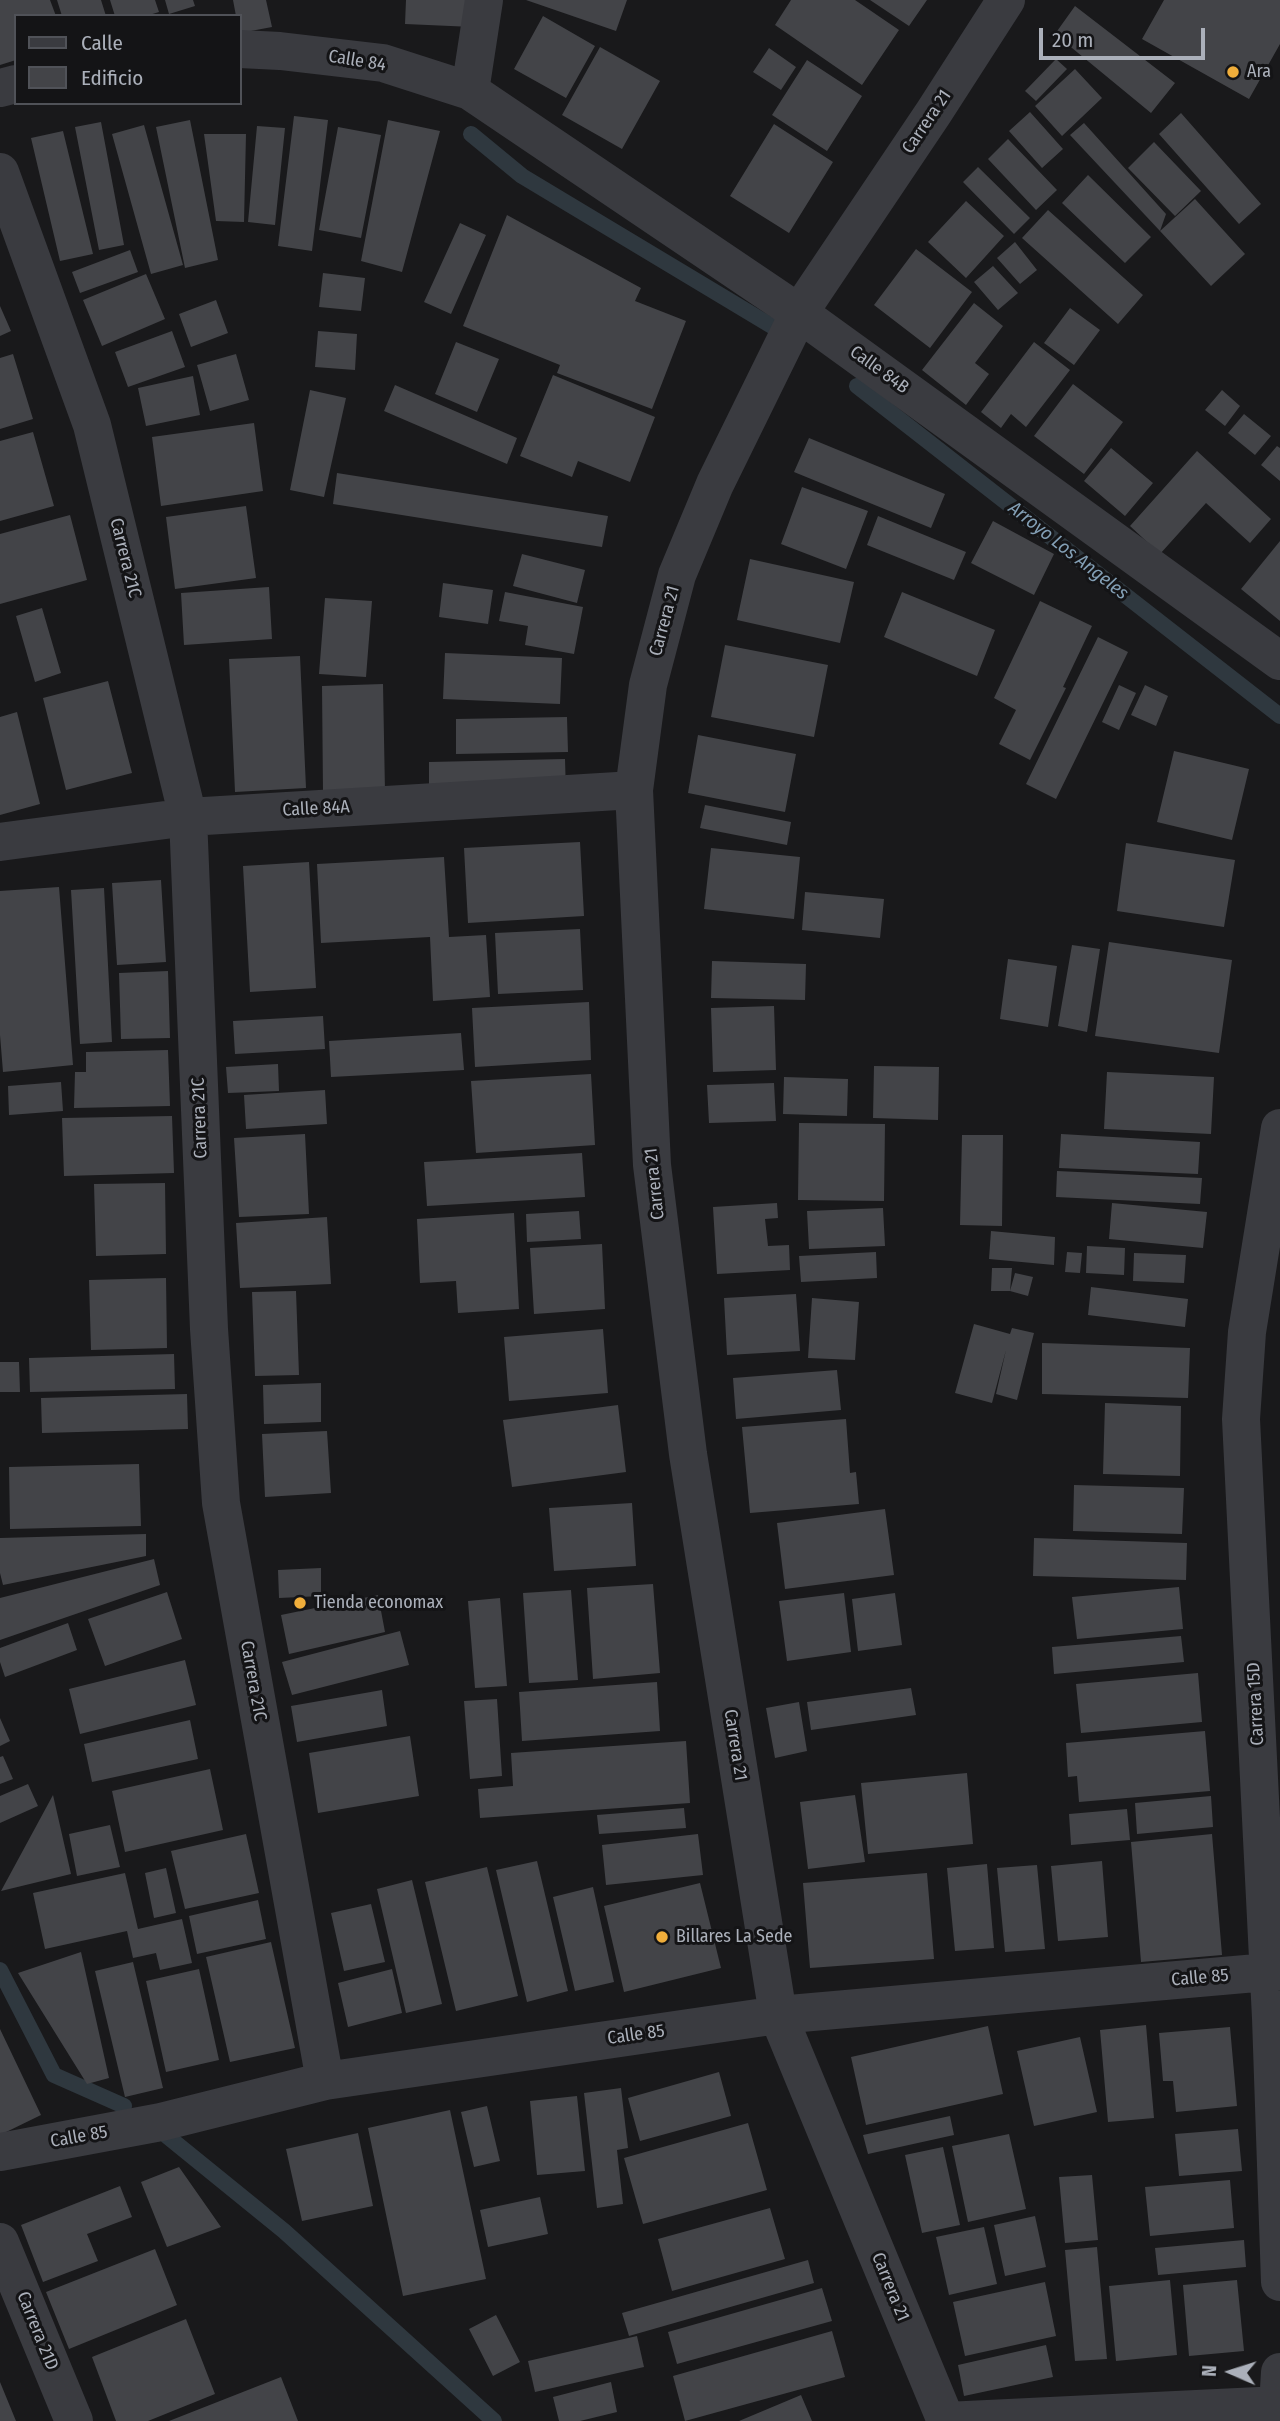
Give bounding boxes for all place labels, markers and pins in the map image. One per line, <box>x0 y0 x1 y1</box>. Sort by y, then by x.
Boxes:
place label: Ara <box>1247 61 1271 83</box>
marker: Ara <box>1225 64 1241 80</box>
place label: Tienda economax <box>314 1592 443 1614</box>
marker: Tienda economax <box>292 1595 308 1611</box>
place label: Billares La Sede <box>676 1926 792 1948</box>
marker: Billares La Sede <box>654 1929 670 1945</box>

